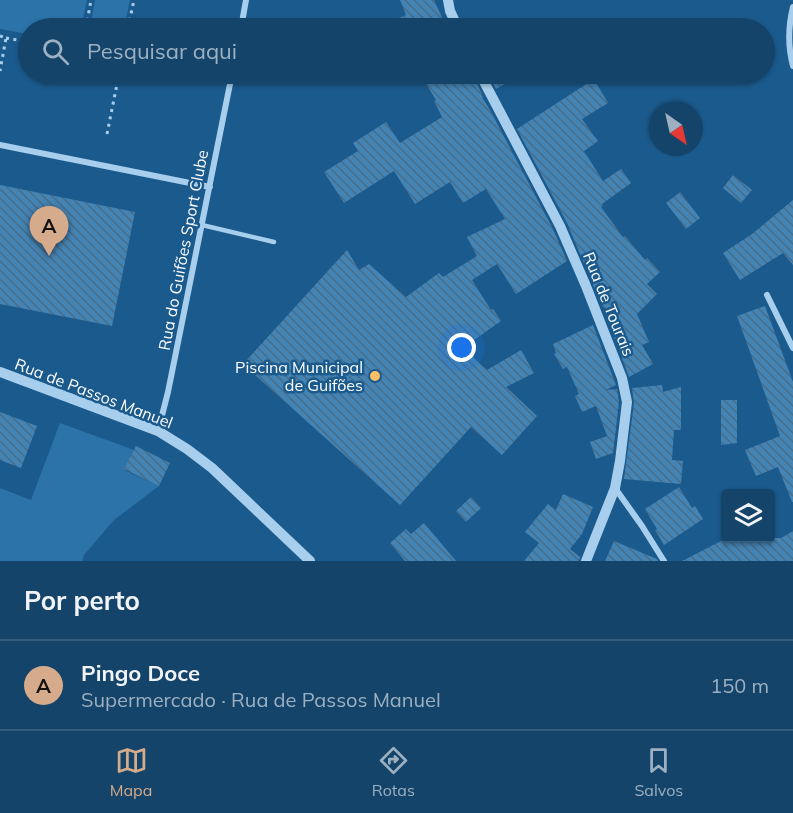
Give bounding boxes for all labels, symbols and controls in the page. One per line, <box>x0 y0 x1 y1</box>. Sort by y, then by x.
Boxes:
search box <box>18 18 775 84</box>
icon: search <box>39 35 72 68</box>
text: Pesquisar aqui <box>87 37 237 65</box>
north arrow <box>649 102 703 156</box>
street label: Rua do Guifões Sport Clube <box>154 148 212 352</box>
pin: A <box>29 206 68 256</box>
street label: Rua de Tourais <box>579 249 639 359</box>
your location <box>447 333 476 362</box>
street label: Rua de Passos Manuel <box>12 354 176 432</box>
place label: Piscina Municipal de Guifões <box>235 357 363 395</box>
marker: Piscina Municipal de Guifões <box>368 369 382 383</box>
map controls <box>721 489 775 543</box>
button: layers <box>721 489 775 543</box>
text: Por perto <box>24 584 140 617</box>
text: Pingo Doce <box>81 659 200 687</box>
text: A <box>36 673 51 698</box>
text: 150 m <box>710 673 769 698</box>
text: Supermercado · Rua de Passos Manuel <box>81 687 441 712</box>
tab: Mapa <box>110 744 152 800</box>
tab: Rotas <box>372 744 415 800</box>
tab: Salvos <box>634 744 683 800</box>

